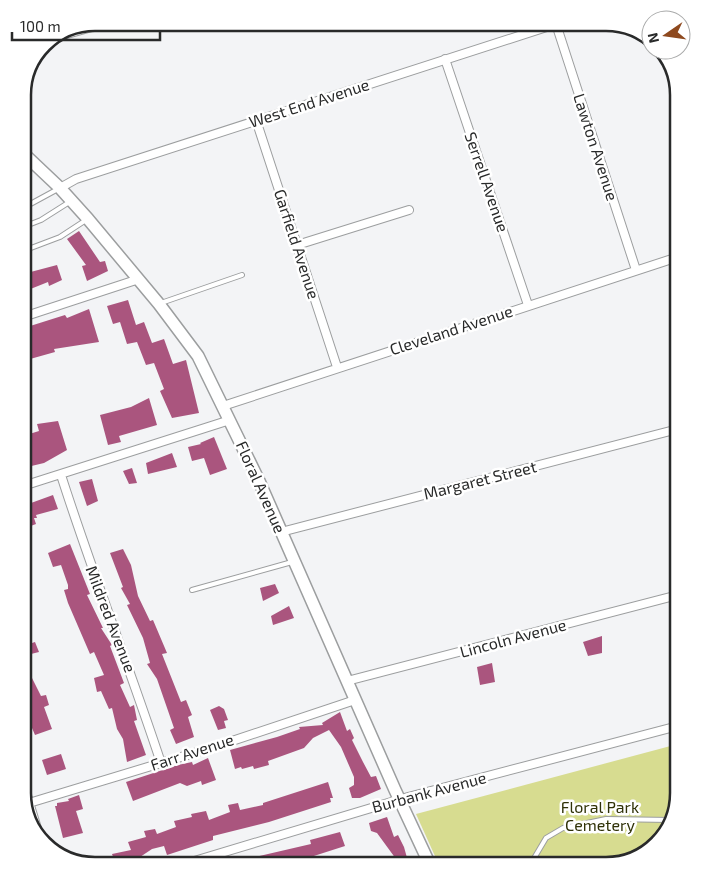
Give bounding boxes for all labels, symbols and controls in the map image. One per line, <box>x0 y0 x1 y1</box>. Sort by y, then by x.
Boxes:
scale bar <box>12 10 160 42</box>
north arrow <box>641 10 691 60</box>
text: 100 m <box>20 17 61 35</box>
text: N <box>643 31 662 45</box>
street label: West End Avenue <box>246 74 371 131</box>
street label: Lawton Avenue <box>570 91 623 203</box>
street label: Serrell Avenue <box>461 129 513 234</box>
street label: Garfield Avenue <box>271 187 324 301</box>
street label: Cleveland Avenue <box>387 301 515 358</box>
street label: Floral Avenue <box>233 438 290 536</box>
street label: Margaret Street <box>421 456 538 503</box>
street label: Mildred Avenue <box>82 563 141 675</box>
street label: Lincoln Avenue <box>458 614 568 661</box>
street label: Farr Avenue <box>148 729 236 774</box>
street label: Burbank Avenue <box>370 767 488 816</box>
park label: Floral Park Cemetery <box>561 797 639 834</box>

